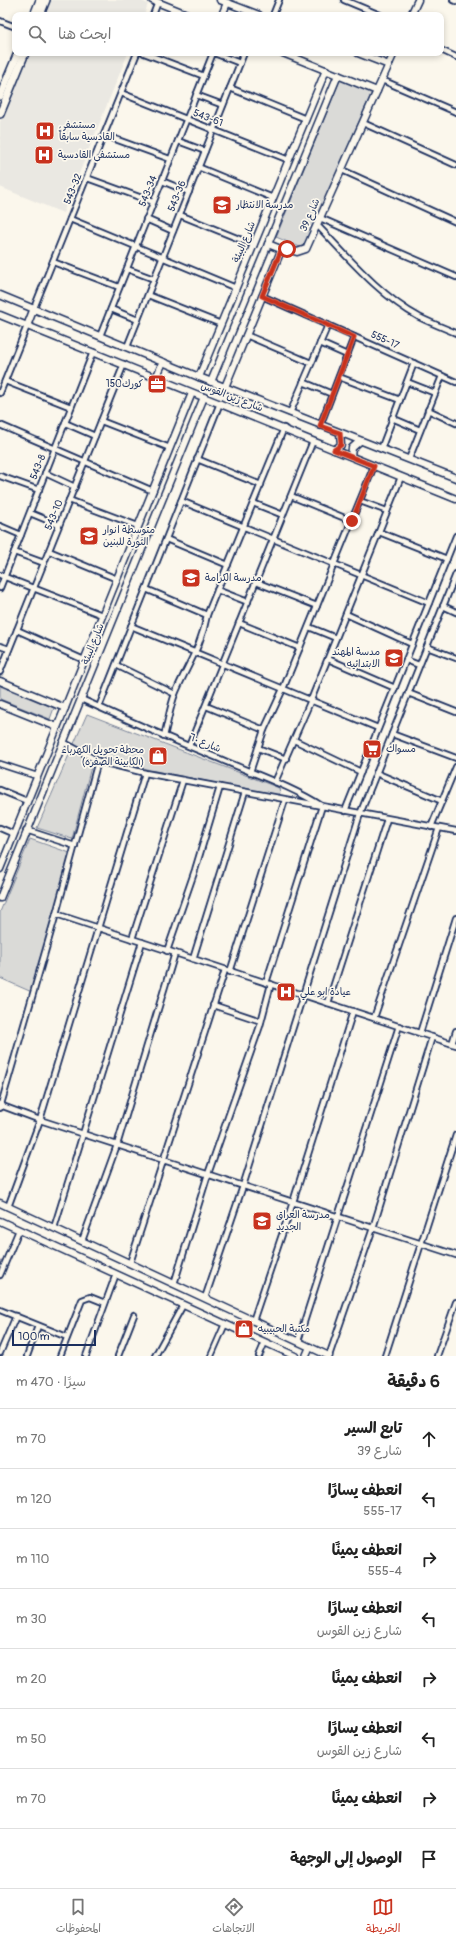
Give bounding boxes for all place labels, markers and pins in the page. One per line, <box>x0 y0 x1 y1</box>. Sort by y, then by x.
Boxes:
place label: مستشفى القادسية سابقاً <box>58 119 115 143</box>
hospital icon: مستشفى القادسية سابقاً <box>34 120 56 142</box>
hospital icon: مستشفى القادسية <box>33 144 55 166</box>
place label: مستشفى القادسية <box>58 149 130 162</box>
school or university icon: مدرسة الانتظار <box>211 194 233 216</box>
place label: مدرسة الانتظار <box>235 199 294 211</box>
office icon: كورك150 <box>146 373 168 395</box>
place label: كورك150 <box>106 378 143 390</box>
place label: متوسطة انوار الثورة للبنين <box>102 524 155 548</box>
school or university icon: متوسطة انوار الثورة للبنين <box>78 525 100 547</box>
school or university icon: مدرسة الكرامة <box>180 567 202 589</box>
place label: مدرسة الكرامة <box>205 572 262 584</box>
place label: مدسة المهند الابتدائيه <box>332 646 380 670</box>
school or university icon: مدسة المهند الابتدائيه <box>383 647 405 669</box>
supermarket icon: مسواك <box>361 738 383 760</box>
place label: مسواك <box>386 743 416 755</box>
place label: محطة تحويل الكهرباء (الكابينة الصفره) <box>61 744 144 768</box>
shop icon: محطة تحويل الكهرباء (الكابينة الصفره) <box>147 745 169 767</box>
hospital icon: عيادة ابو علي <box>275 981 297 1003</box>
place label: عيادة ابو علي <box>300 986 351 1001</box>
place label: مدرسة العراق الجديد <box>276 1209 330 1233</box>
school or university icon: مدرسة العراق الجديد <box>251 1210 273 1232</box>
shop icon: مكتبة الحبيبيه <box>233 1318 255 1340</box>
place label: مكتبة الحبيبيه <box>258 1323 310 1335</box>

